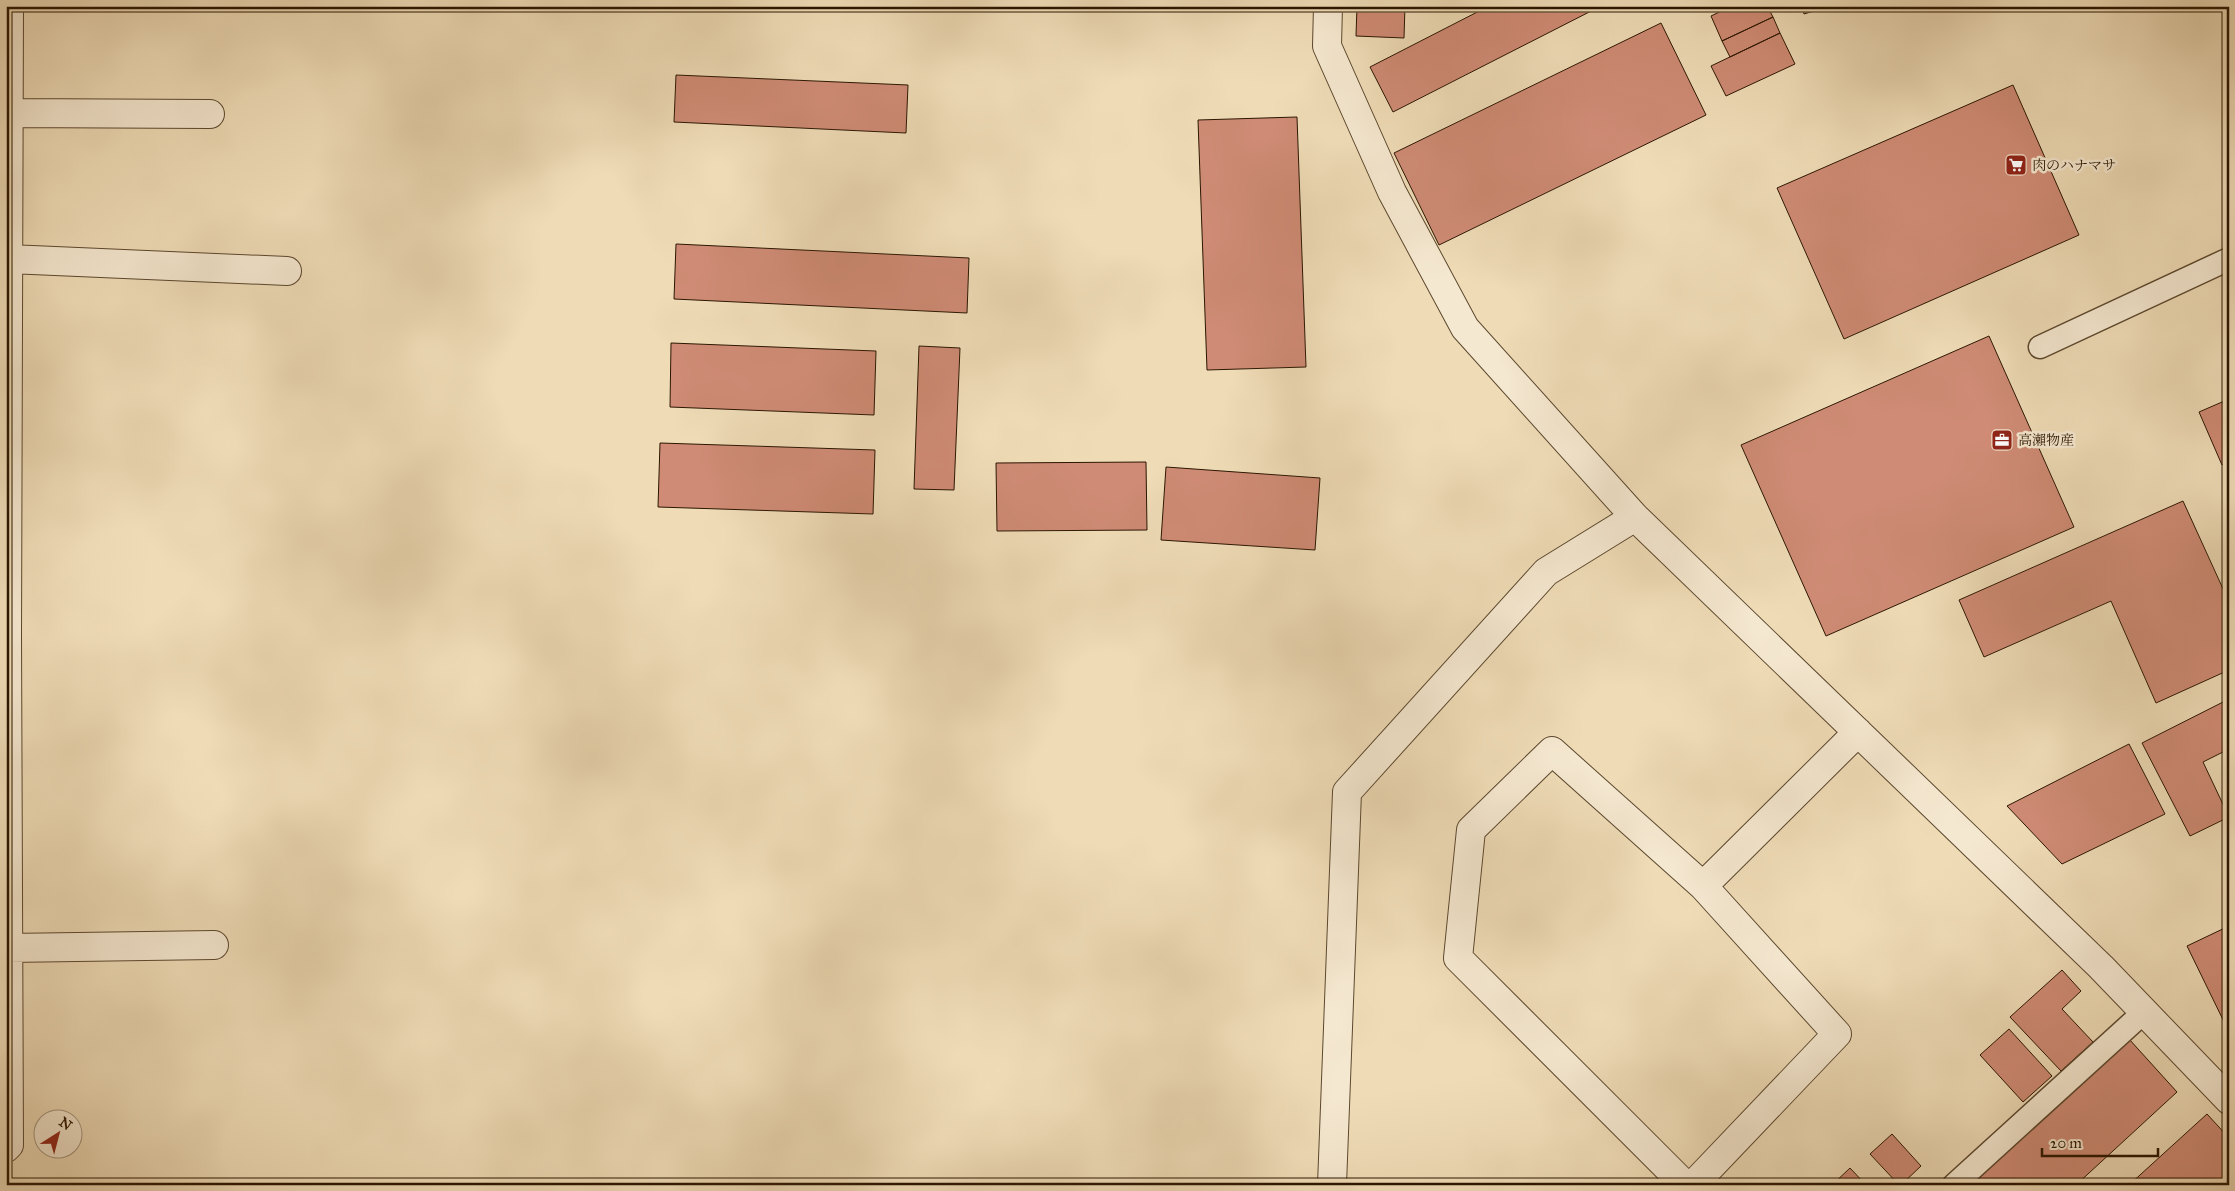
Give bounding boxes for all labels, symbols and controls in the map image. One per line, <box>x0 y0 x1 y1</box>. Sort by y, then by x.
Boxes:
supermarket icon: 肉のハナマサ <box>2004 153 2028 177</box>
place label: 肉のハナマサ <box>2032 157 2116 174</box>
office icon: 高瀨物産 <box>1990 428 2014 452</box>
place label: 高瀨物産 <box>2018 432 2074 449</box>
north arrow <box>32 1108 82 1158</box>
text: N <box>56 1114 75 1134</box>
scale bar <box>2042 1126 2159 1158</box>
text: 20 m <box>2050 1134 2082 1152</box>

